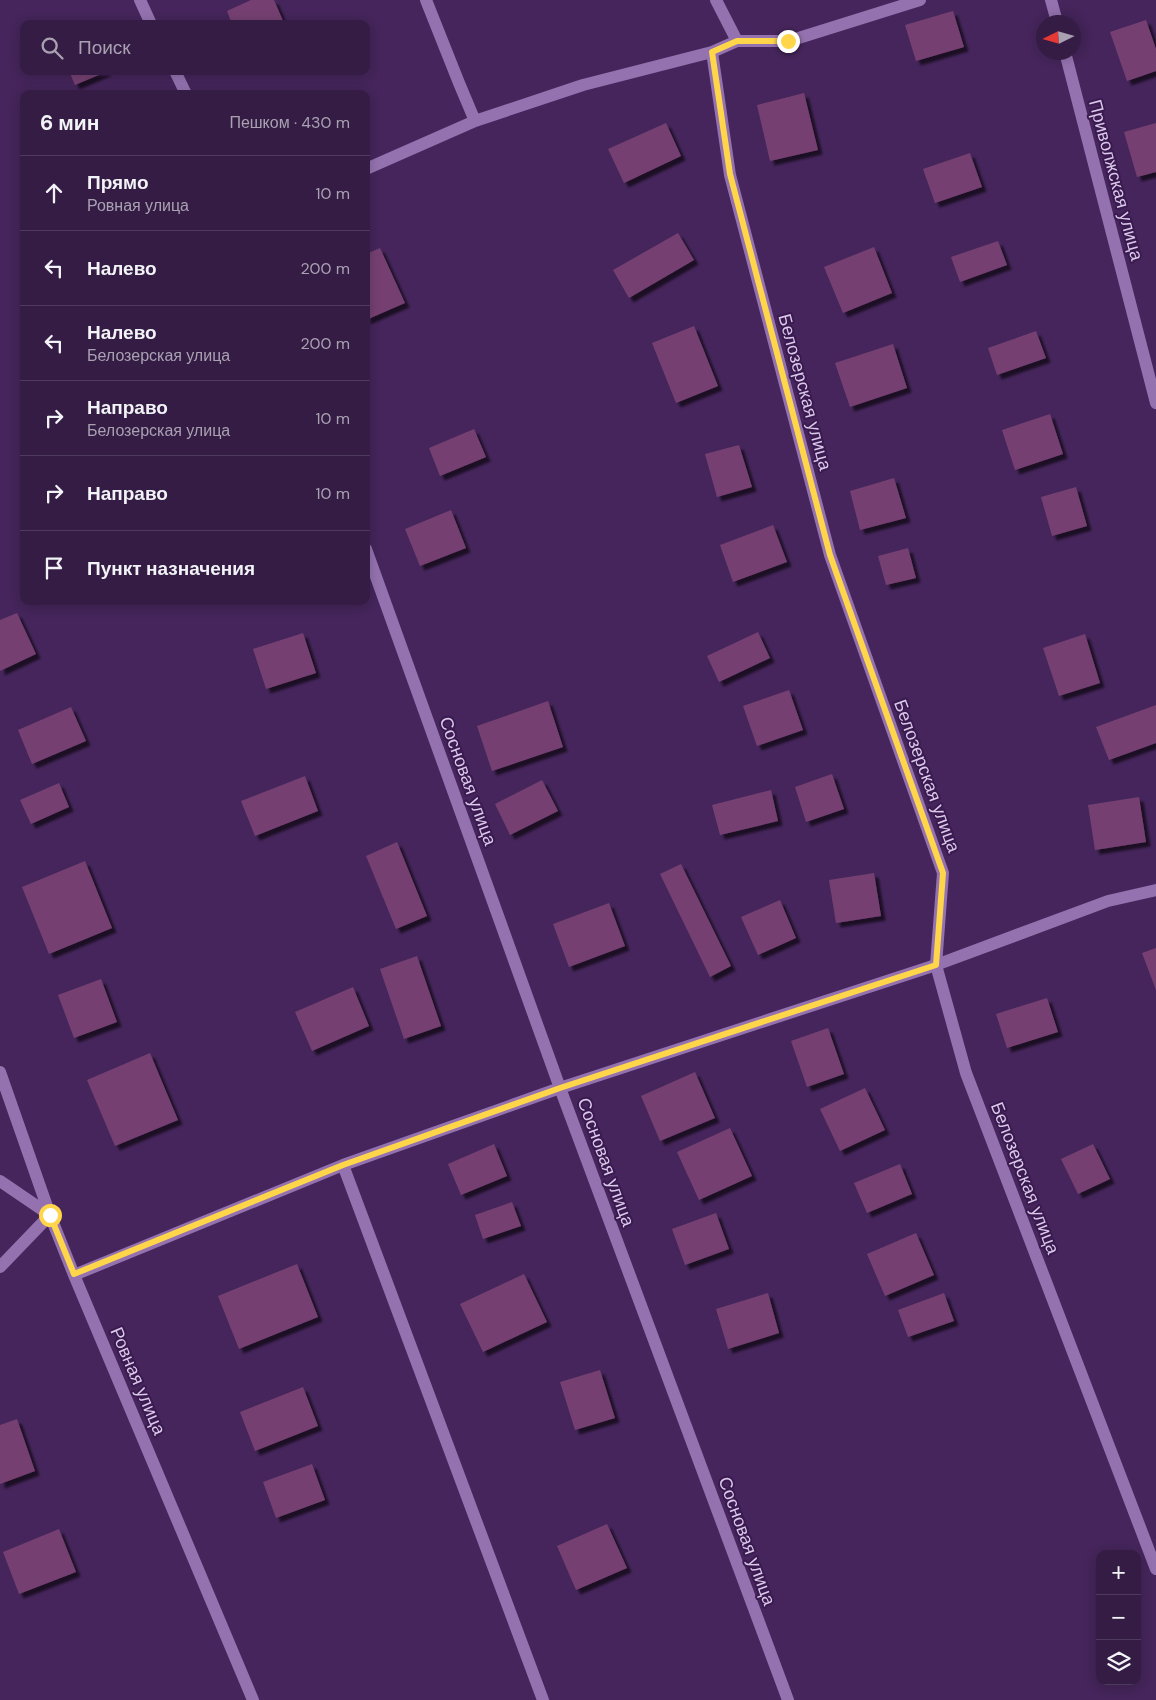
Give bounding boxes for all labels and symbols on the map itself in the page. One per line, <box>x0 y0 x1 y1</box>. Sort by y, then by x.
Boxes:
north arrow <box>1036 15 1081 60</box>
route end <box>777 30 800 53</box>
street label: Приволжская улица <box>1083 97 1149 264</box>
street label: Белозерская улица <box>773 311 838 474</box>
street label: Белозерская улица <box>888 696 966 857</box>
street label: Сосновая улица <box>434 713 503 850</box>
street label: Сосновая улица <box>572 1094 641 1231</box>
street label: Белозерская улица <box>985 1098 1065 1258</box>
route start <box>39 1204 62 1227</box>
street label: Ровная улица <box>105 1323 172 1439</box>
street label: Сосновая улица <box>713 1473 782 1610</box>

